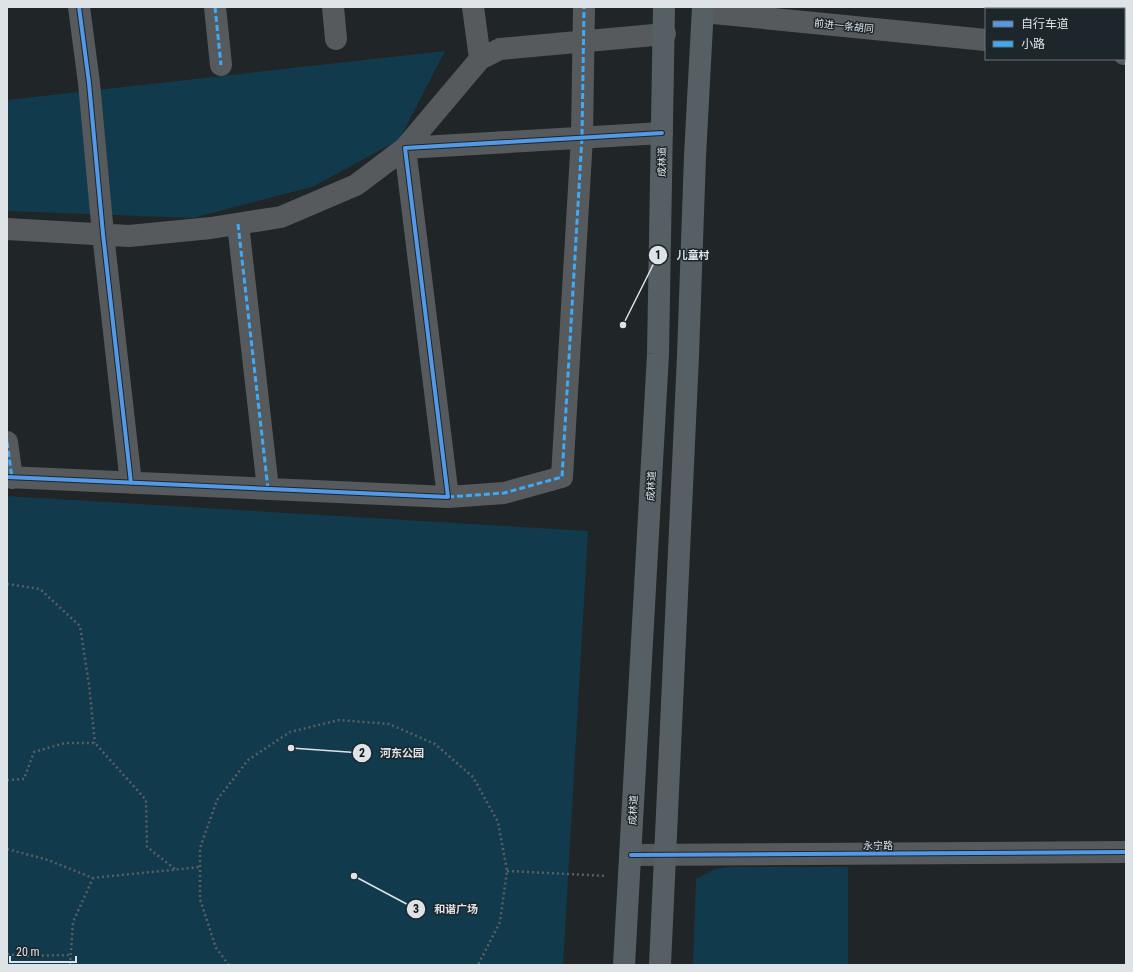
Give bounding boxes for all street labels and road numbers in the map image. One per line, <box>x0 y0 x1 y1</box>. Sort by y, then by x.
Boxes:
street label: 前进一条胡同 <box>814 17 874 35</box>
street label: 成林道 <box>656 147 668 177</box>
street label: 成林道 <box>645 471 657 501</box>
street label: 成林道 <box>627 795 639 825</box>
street label: 永宁路 <box>863 840 893 851</box>

